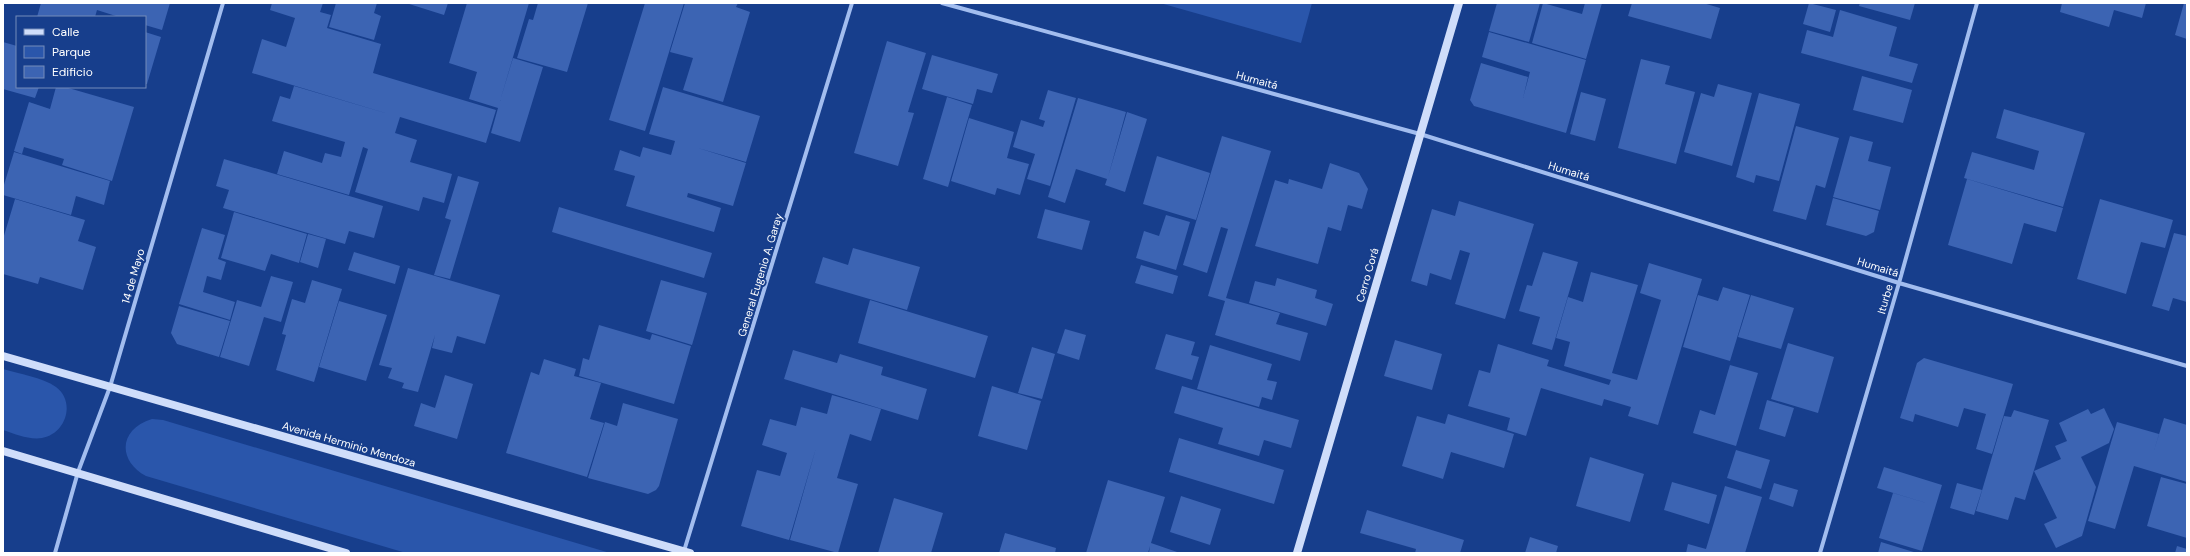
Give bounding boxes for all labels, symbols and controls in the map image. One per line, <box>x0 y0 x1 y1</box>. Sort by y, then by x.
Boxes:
legend <box>16 16 146 88</box>
text: Calle <box>52 24 79 40</box>
text: Parque <box>52 44 91 60</box>
text: Edificio <box>52 64 93 80</box>
street label: Humaitá <box>1235 68 1279 92</box>
street label: Humaitá <box>1547 158 1591 184</box>
street label: General Eugenio A. Garay <box>735 212 785 338</box>
street label: Cerro Corá <box>1353 246 1381 304</box>
street label: 14 de Mayo <box>119 247 147 305</box>
street label: Humaitá <box>1856 254 1900 280</box>
street label: Iturbe <box>1874 282 1896 316</box>
street label: Avenida Herminio Mendoza <box>281 418 417 470</box>

